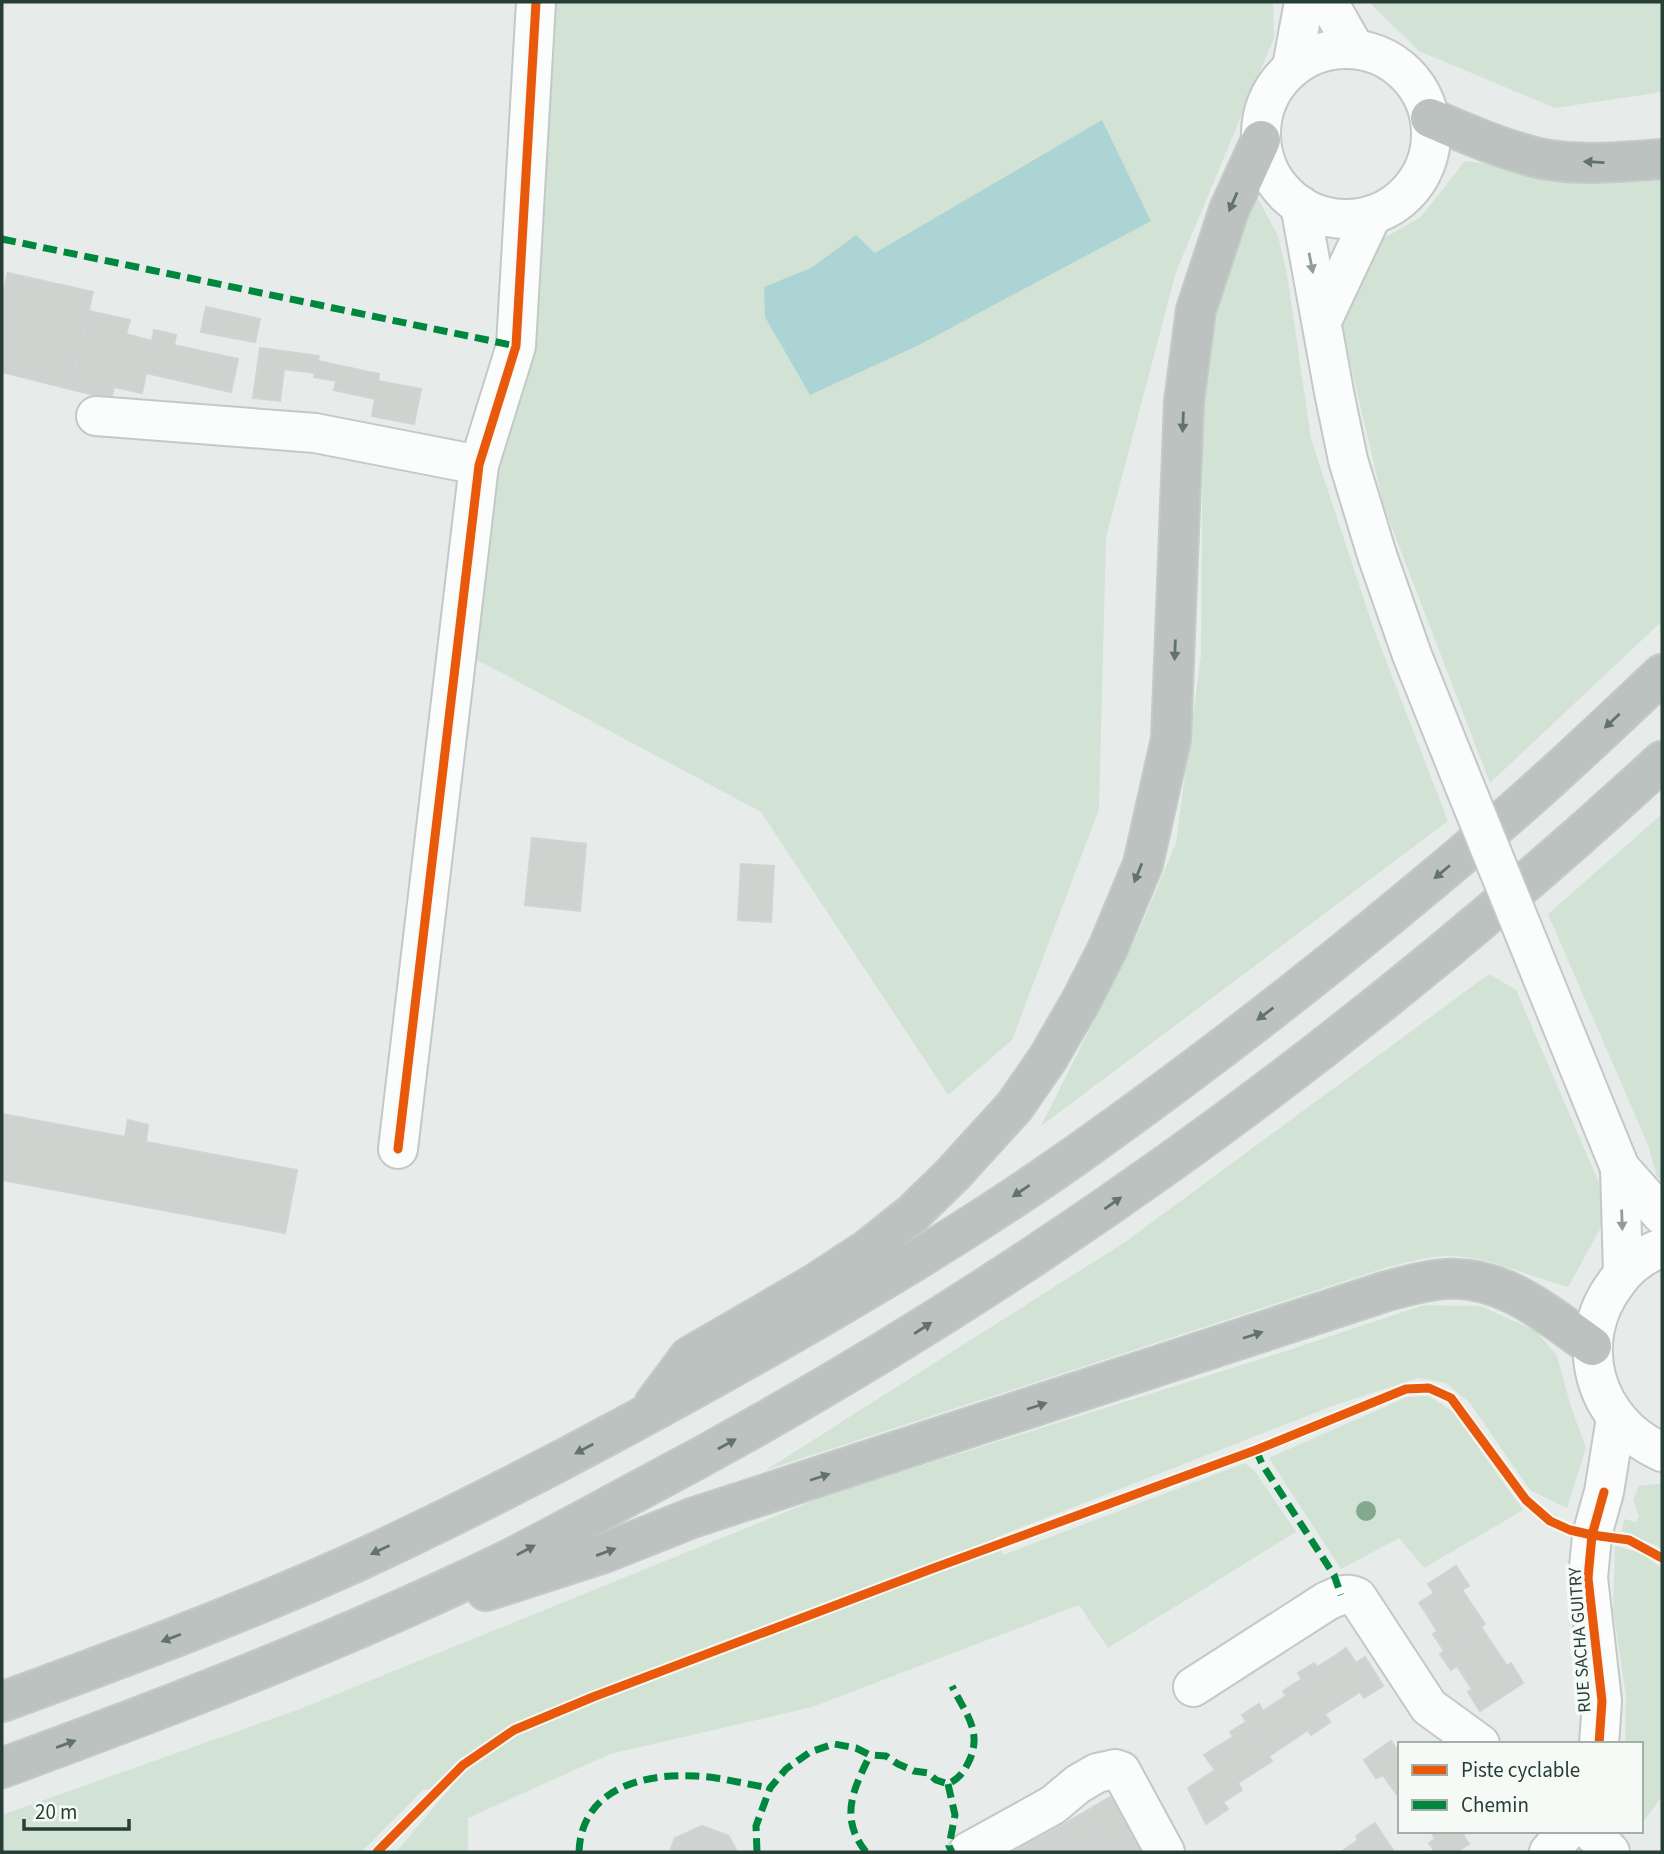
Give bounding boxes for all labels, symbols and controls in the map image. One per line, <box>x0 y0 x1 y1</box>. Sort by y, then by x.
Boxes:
one-way arrow <box>1583 156 1605 167</box>
one-way arrow <box>1227 192 1239 212</box>
one-way arrow <box>1306 252 1317 274</box>
one-way arrow <box>1178 412 1189 434</box>
one-way arrow <box>1169 639 1180 661</box>
one-way arrow <box>1604 712 1621 728</box>
one-way arrow <box>1133 863 1144 884</box>
one-way arrow <box>1433 864 1451 880</box>
one-way arrow <box>1256 1007 1274 1021</box>
one-way arrow <box>1012 1184 1031 1197</box>
one-way arrow <box>1104 1196 1122 1210</box>
one-way arrow <box>1616 1209 1628 1231</box>
one-way arrow <box>914 1322 933 1335</box>
one-way arrow <box>1242 1330 1263 1340</box>
one-way arrow <box>1026 1401 1047 1411</box>
one-way arrow <box>718 1438 737 1450</box>
one-way arrow <box>574 1443 594 1454</box>
one-way arrow <box>810 1471 831 1481</box>
one-way arrow <box>370 1544 390 1556</box>
one-way arrow <box>516 1544 536 1556</box>
one-way arrow <box>595 1546 616 1557</box>
street label: RUE SACHA GUITRY <box>1562 1566 1598 1713</box>
one-way arrow <box>160 1633 181 1644</box>
one-way arrow <box>55 1738 76 1749</box>
legend <box>1398 1742 1643 1833</box>
text: Piste cyclable <box>1461 1755 1580 1785</box>
scale bar <box>24 1787 130 1831</box>
text: Chemin <box>1461 1790 1529 1820</box>
text: 20 m <box>35 1797 77 1827</box>

